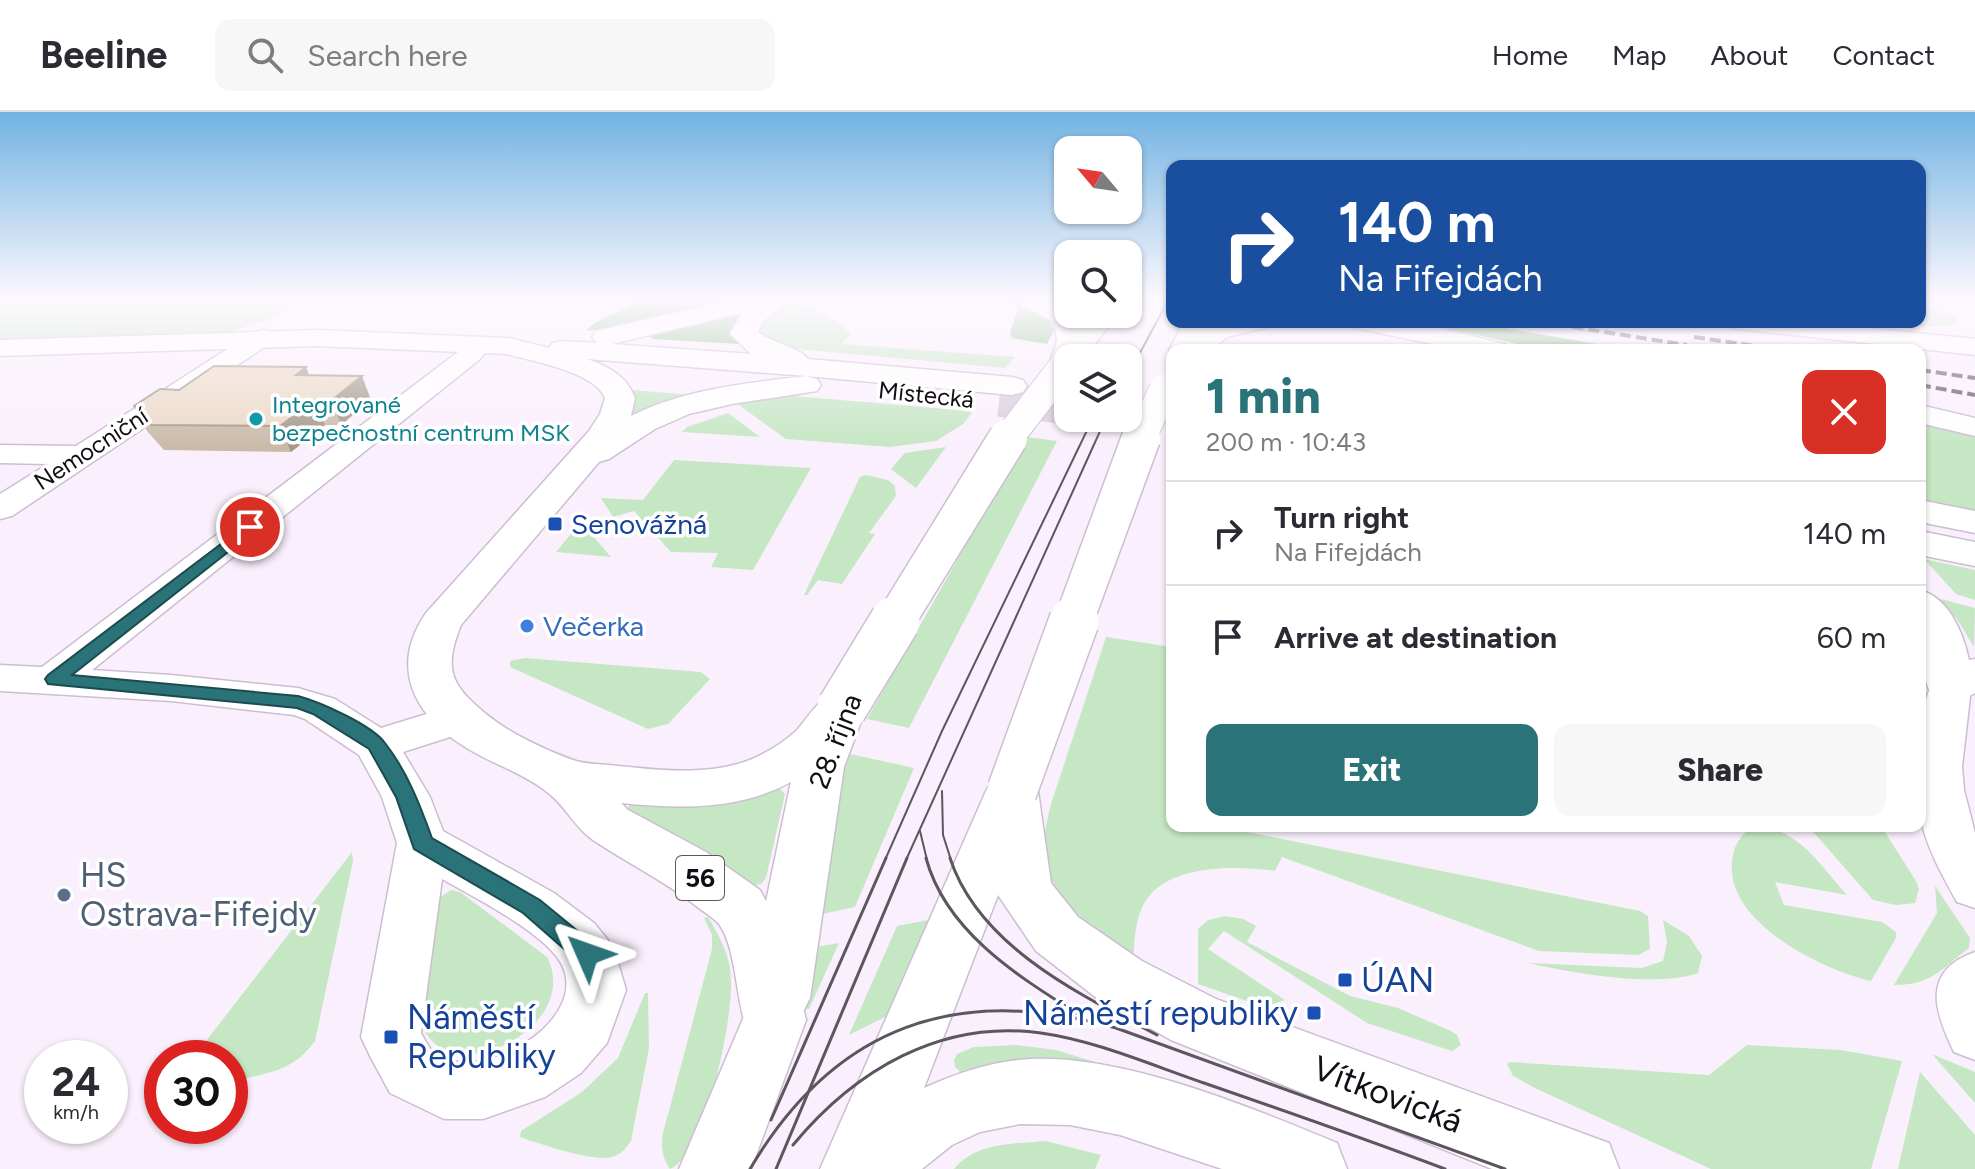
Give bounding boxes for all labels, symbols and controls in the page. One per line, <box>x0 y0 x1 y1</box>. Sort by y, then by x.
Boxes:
search box <box>215 19 775 91</box>
text: Beeline <box>40 32 167 78</box>
icon: search <box>243 33 287 77</box>
text: Search here <box>307 37 468 74</box>
text: Home <box>1492 38 1568 72</box>
text: Map <box>1612 38 1667 72</box>
text: About <box>1711 38 1788 72</box>
text: Contact <box>1832 38 1935 72</box>
north arrow <box>1054 136 1142 224</box>
map controls <box>1054 136 1142 432</box>
text: 140 m <box>1338 189 1496 256</box>
icon: right <box>1206 192 1310 296</box>
button: search <box>1054 240 1142 328</box>
text: Na Fifejdách <box>1338 257 1543 300</box>
button: layers <box>1054 344 1142 432</box>
text: 1 min <box>1206 367 1321 425</box>
button: close <box>1802 370 1886 454</box>
street label: Místecká <box>877 375 975 414</box>
place label: Integrované bezpečnostní centrum MSK <box>272 390 570 447</box>
street label: Nemocniční <box>28 400 154 496</box>
marker: Integrované bezpečnostní centrum MSK <box>247 410 265 428</box>
text: 200 m · 10:43 <box>1206 426 1366 458</box>
pin <box>216 493 284 561</box>
text: Turn right <box>1274 499 1409 536</box>
icon: arrive <box>228 505 272 549</box>
place label: Senovážná <box>571 507 707 541</box>
icon: right <box>1206 511 1250 555</box>
marker: Senovážná <box>546 515 564 533</box>
text: 140 m <box>1803 515 1886 552</box>
text: Na Fifejdách <box>1274 536 1422 568</box>
place label: Večerka <box>543 609 644 643</box>
icon: arrive <box>1206 615 1250 659</box>
marker: Večerka <box>518 617 536 635</box>
text: Arrive at destination <box>1274 619 1557 656</box>
text: 60 m <box>1817 619 1886 656</box>
street label: 28. října <box>801 689 869 793</box>
button: Exit <box>1206 724 1538 816</box>
button: Share <box>1554 724 1886 816</box>
place label: HS Ostrava-Fifejdy <box>80 855 317 935</box>
road number: 56 <box>676 856 724 900</box>
marker: HS Ostrava-Fifejdy <box>55 886 73 904</box>
position arrow <box>545 912 629 996</box>
place label: ÚAN <box>1361 960 1434 1001</box>
marker: ÚAN <box>1336 971 1354 989</box>
place label: Náměstí republiky <box>1023 993 1298 1034</box>
place label: Náměstí Republiky <box>407 997 556 1077</box>
marker: Náměstí republiky <box>1305 1004 1323 1022</box>
marker: Náměstí Republiky <box>382 1028 400 1046</box>
speed limit sign: 30 <box>144 1040 248 1144</box>
street label: Vítkovická <box>1307 1047 1468 1142</box>
text: 24 <box>52 1058 100 1106</box>
text: km/h <box>53 1100 99 1124</box>

